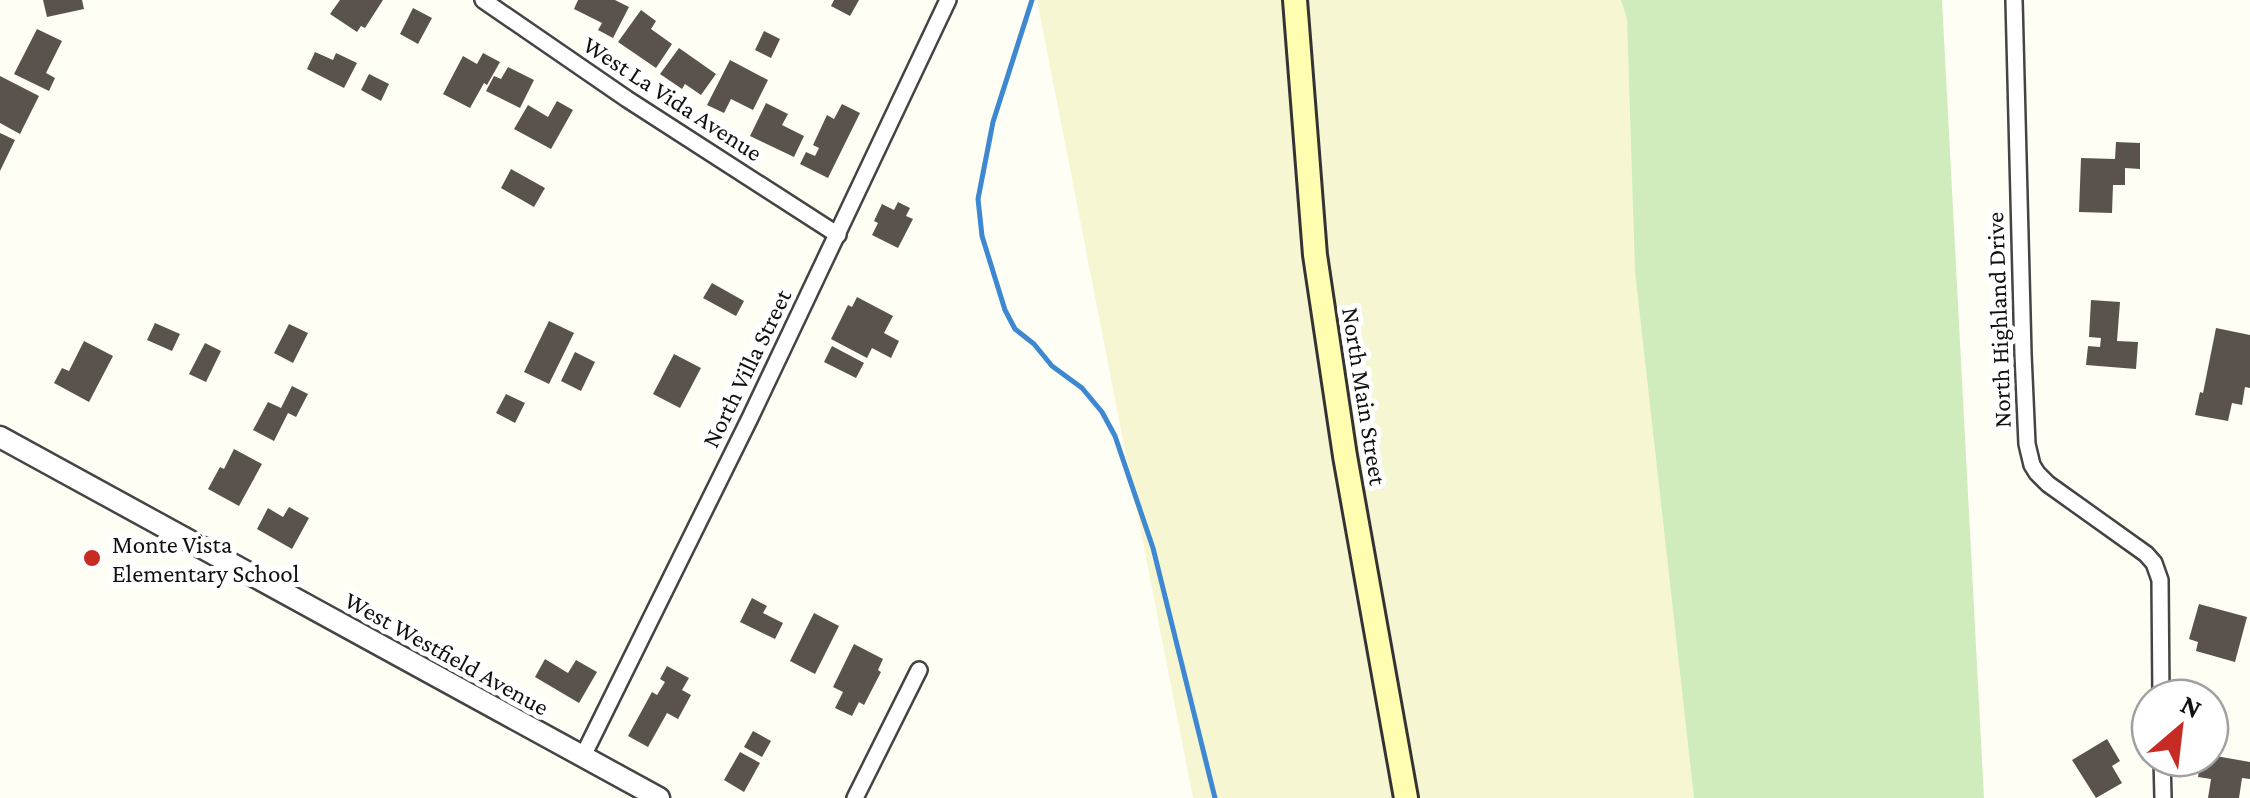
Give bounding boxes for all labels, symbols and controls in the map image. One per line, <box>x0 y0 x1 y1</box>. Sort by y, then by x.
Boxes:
street label: West La Vida Avenue <box>578 30 767 166</box>
street label: North Highland Drive <box>1981 211 2017 428</box>
street label: North Villa Street <box>697 284 797 452</box>
street label: North Main Street <box>1337 305 1392 488</box>
place label: Monte Vista Elementary School <box>112 531 299 588</box>
marker: Monte Vista Elementary School <box>81 547 103 569</box>
street label: West Westfield Avenue <box>340 586 553 721</box>
north arrow <box>2130 678 2230 778</box>
text: N <box>2176 688 2207 725</box>

